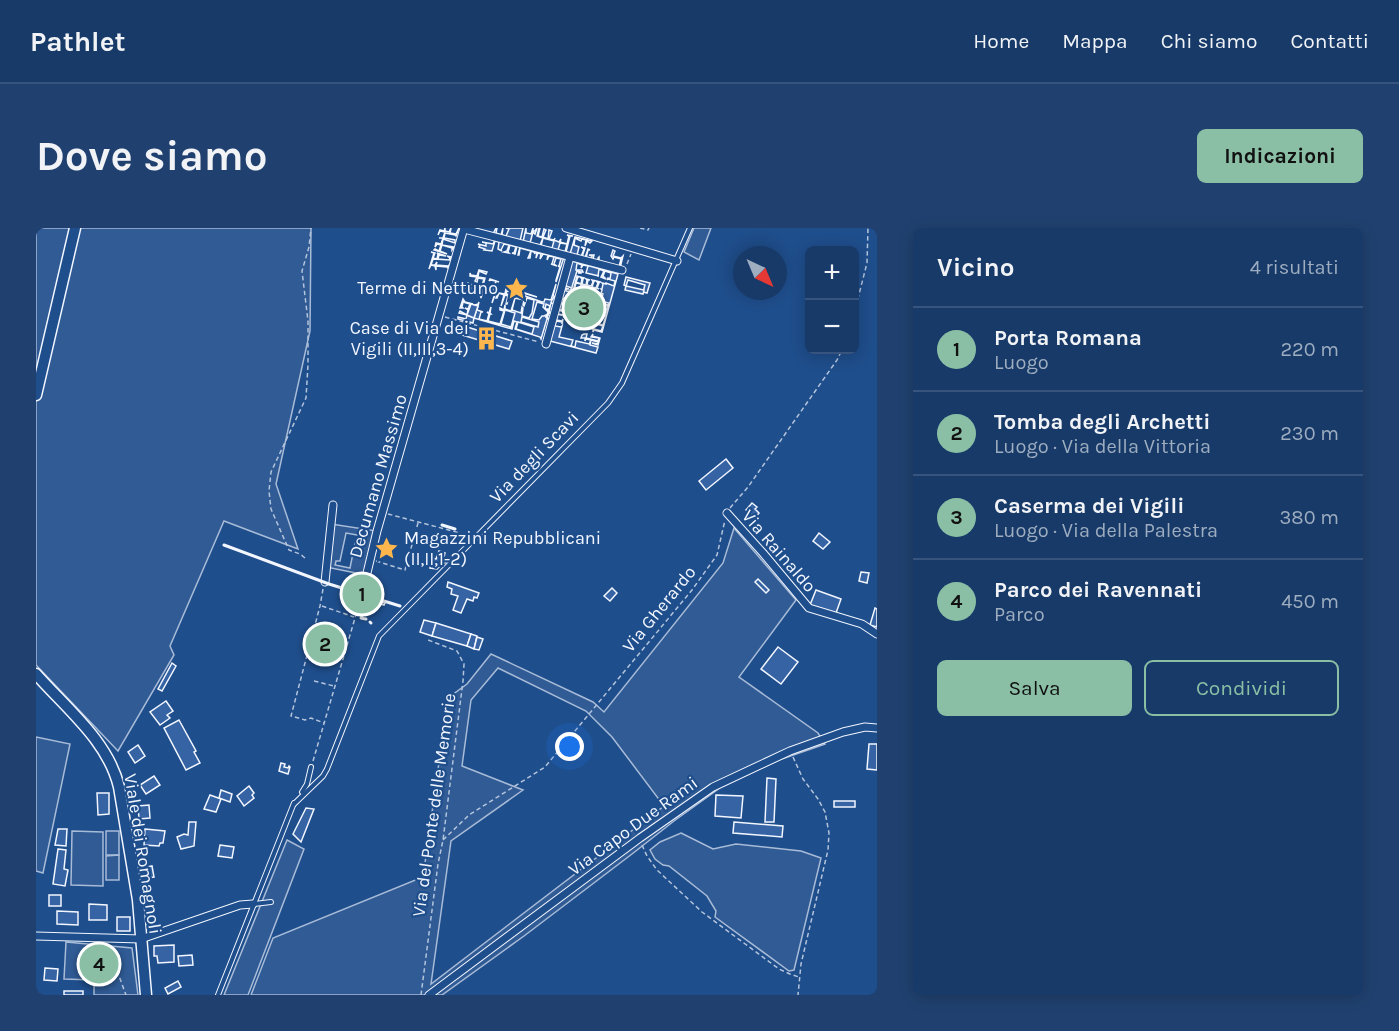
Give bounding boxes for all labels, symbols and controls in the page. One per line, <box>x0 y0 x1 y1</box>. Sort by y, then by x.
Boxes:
text: Pathlet <box>30 25 126 58</box>
text: Home <box>973 29 1029 53</box>
text: Mappa <box>1062 29 1128 53</box>
text: Chi siamo <box>1161 29 1257 53</box>
text: Contatti <box>1290 29 1369 53</box>
button: Indicazioni <box>1197 129 1363 183</box>
text: Dove siamo <box>36 131 267 181</box>
north arrow <box>733 246 787 300</box>
map controls <box>805 246 859 354</box>
button: + <box>805 246 859 300</box>
text: Vicino <box>937 252 1014 283</box>
text: 4 risultati <box>1250 256 1339 279</box>
place icon: Terme di Nettuno <box>503 275 529 301</box>
place label: Terme di Nettuno <box>357 277 498 299</box>
pin: 3 <box>564 286 604 331</box>
button: − <box>805 300 859 354</box>
place label: Case di Via dei Vigili (II,III,3-4) <box>350 317 469 360</box>
building icon: Case di Via dei Vigili (II,III,3-4) <box>474 325 500 351</box>
text: Porta Romana <box>994 325 1142 351</box>
text: 1 <box>953 338 960 361</box>
text: 220 m <box>1280 338 1339 361</box>
text: Luogo <box>994 351 1049 374</box>
street label: Decumano Massimo <box>344 392 412 560</box>
street label: Via degli Scavi <box>485 407 583 507</box>
text: Tomba degli Archetti <box>994 409 1210 435</box>
text: 2 <box>950 422 963 445</box>
text: 230 m <box>1280 422 1339 445</box>
text: Luogo · Via della Vittoria <box>994 435 1211 458</box>
text: Caserma dei Vigili <box>994 493 1184 519</box>
street label: Via Rainaldo <box>737 505 821 597</box>
text: 3 <box>950 506 963 529</box>
text: 380 m <box>1280 506 1339 529</box>
text: Luogo · Via della Palestra <box>994 519 1218 542</box>
place label: Magazzini Repubblicani (II,II,1-2) <box>404 527 601 570</box>
place icon: Magazzini Repubblicani (II,II,1-2) <box>373 535 399 561</box>
street label: Via Gherardo <box>617 561 701 657</box>
pin: 1 <box>342 572 382 616</box>
text: Parco dei Ravennati <box>994 577 1202 603</box>
text: 4 <box>951 590 962 613</box>
text: 450 m <box>1281 590 1339 613</box>
text: Parco <box>994 603 1045 626</box>
pin: 2 <box>306 622 344 666</box>
button: Salva <box>937 660 1132 716</box>
button: Condividi <box>1144 660 1339 716</box>
street label: Via del Ponte delle Memorie <box>407 692 461 918</box>
your location <box>555 732 584 761</box>
street label: Viale dei Romagnoli <box>119 772 167 936</box>
street label: Via Capo Due Rami <box>564 772 702 880</box>
pin: 4 <box>80 942 118 986</box>

